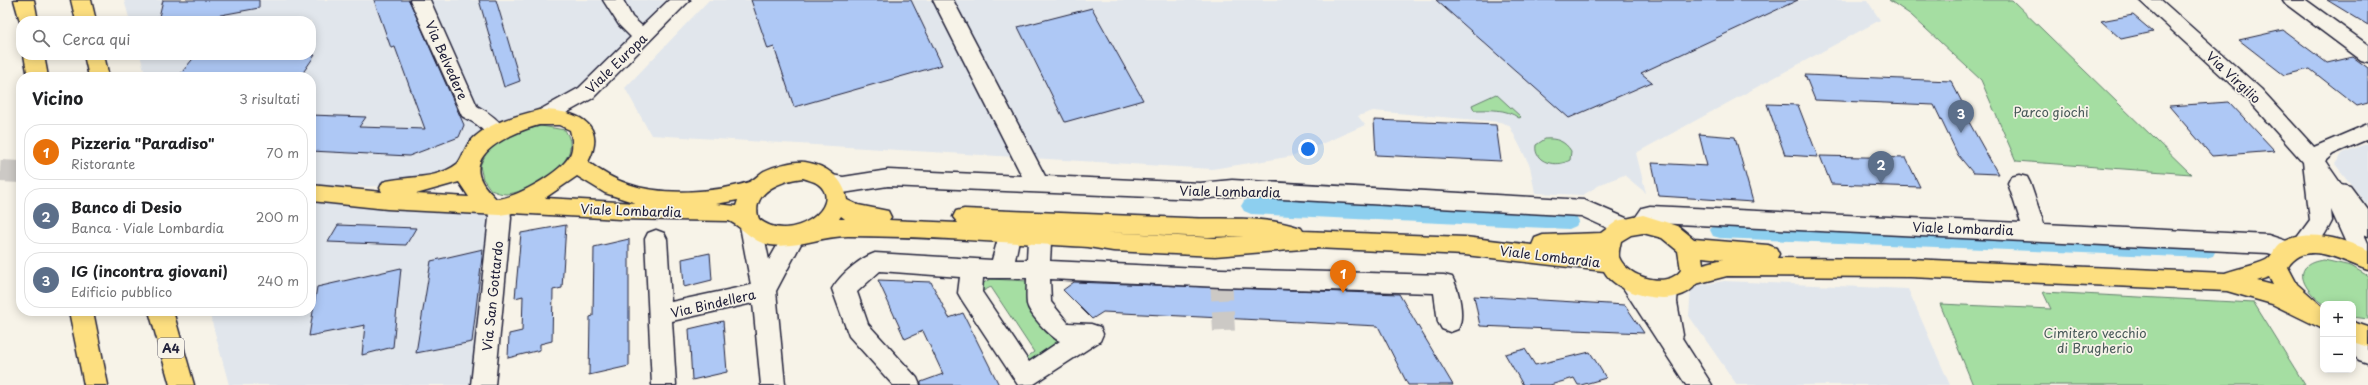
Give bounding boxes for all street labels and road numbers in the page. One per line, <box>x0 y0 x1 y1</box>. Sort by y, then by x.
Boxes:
street label: Via Belvedere <box>421 18 473 103</box>
street label: Viale Europa <box>581 29 651 97</box>
street label: Via Virgilio <box>2202 47 2266 107</box>
street label: Viale Lombardia <box>1179 181 1282 201</box>
street label: Viale Lombardia <box>580 199 683 221</box>
street label: Viale Lombardia <box>1912 217 2015 239</box>
street label: Via San Gottardo <box>477 240 507 352</box>
street label: Viale Lombardia <box>1499 240 1602 272</box>
street label: Via Bindellera <box>669 284 757 322</box>
road number: A4 <box>158 338 184 358</box>

